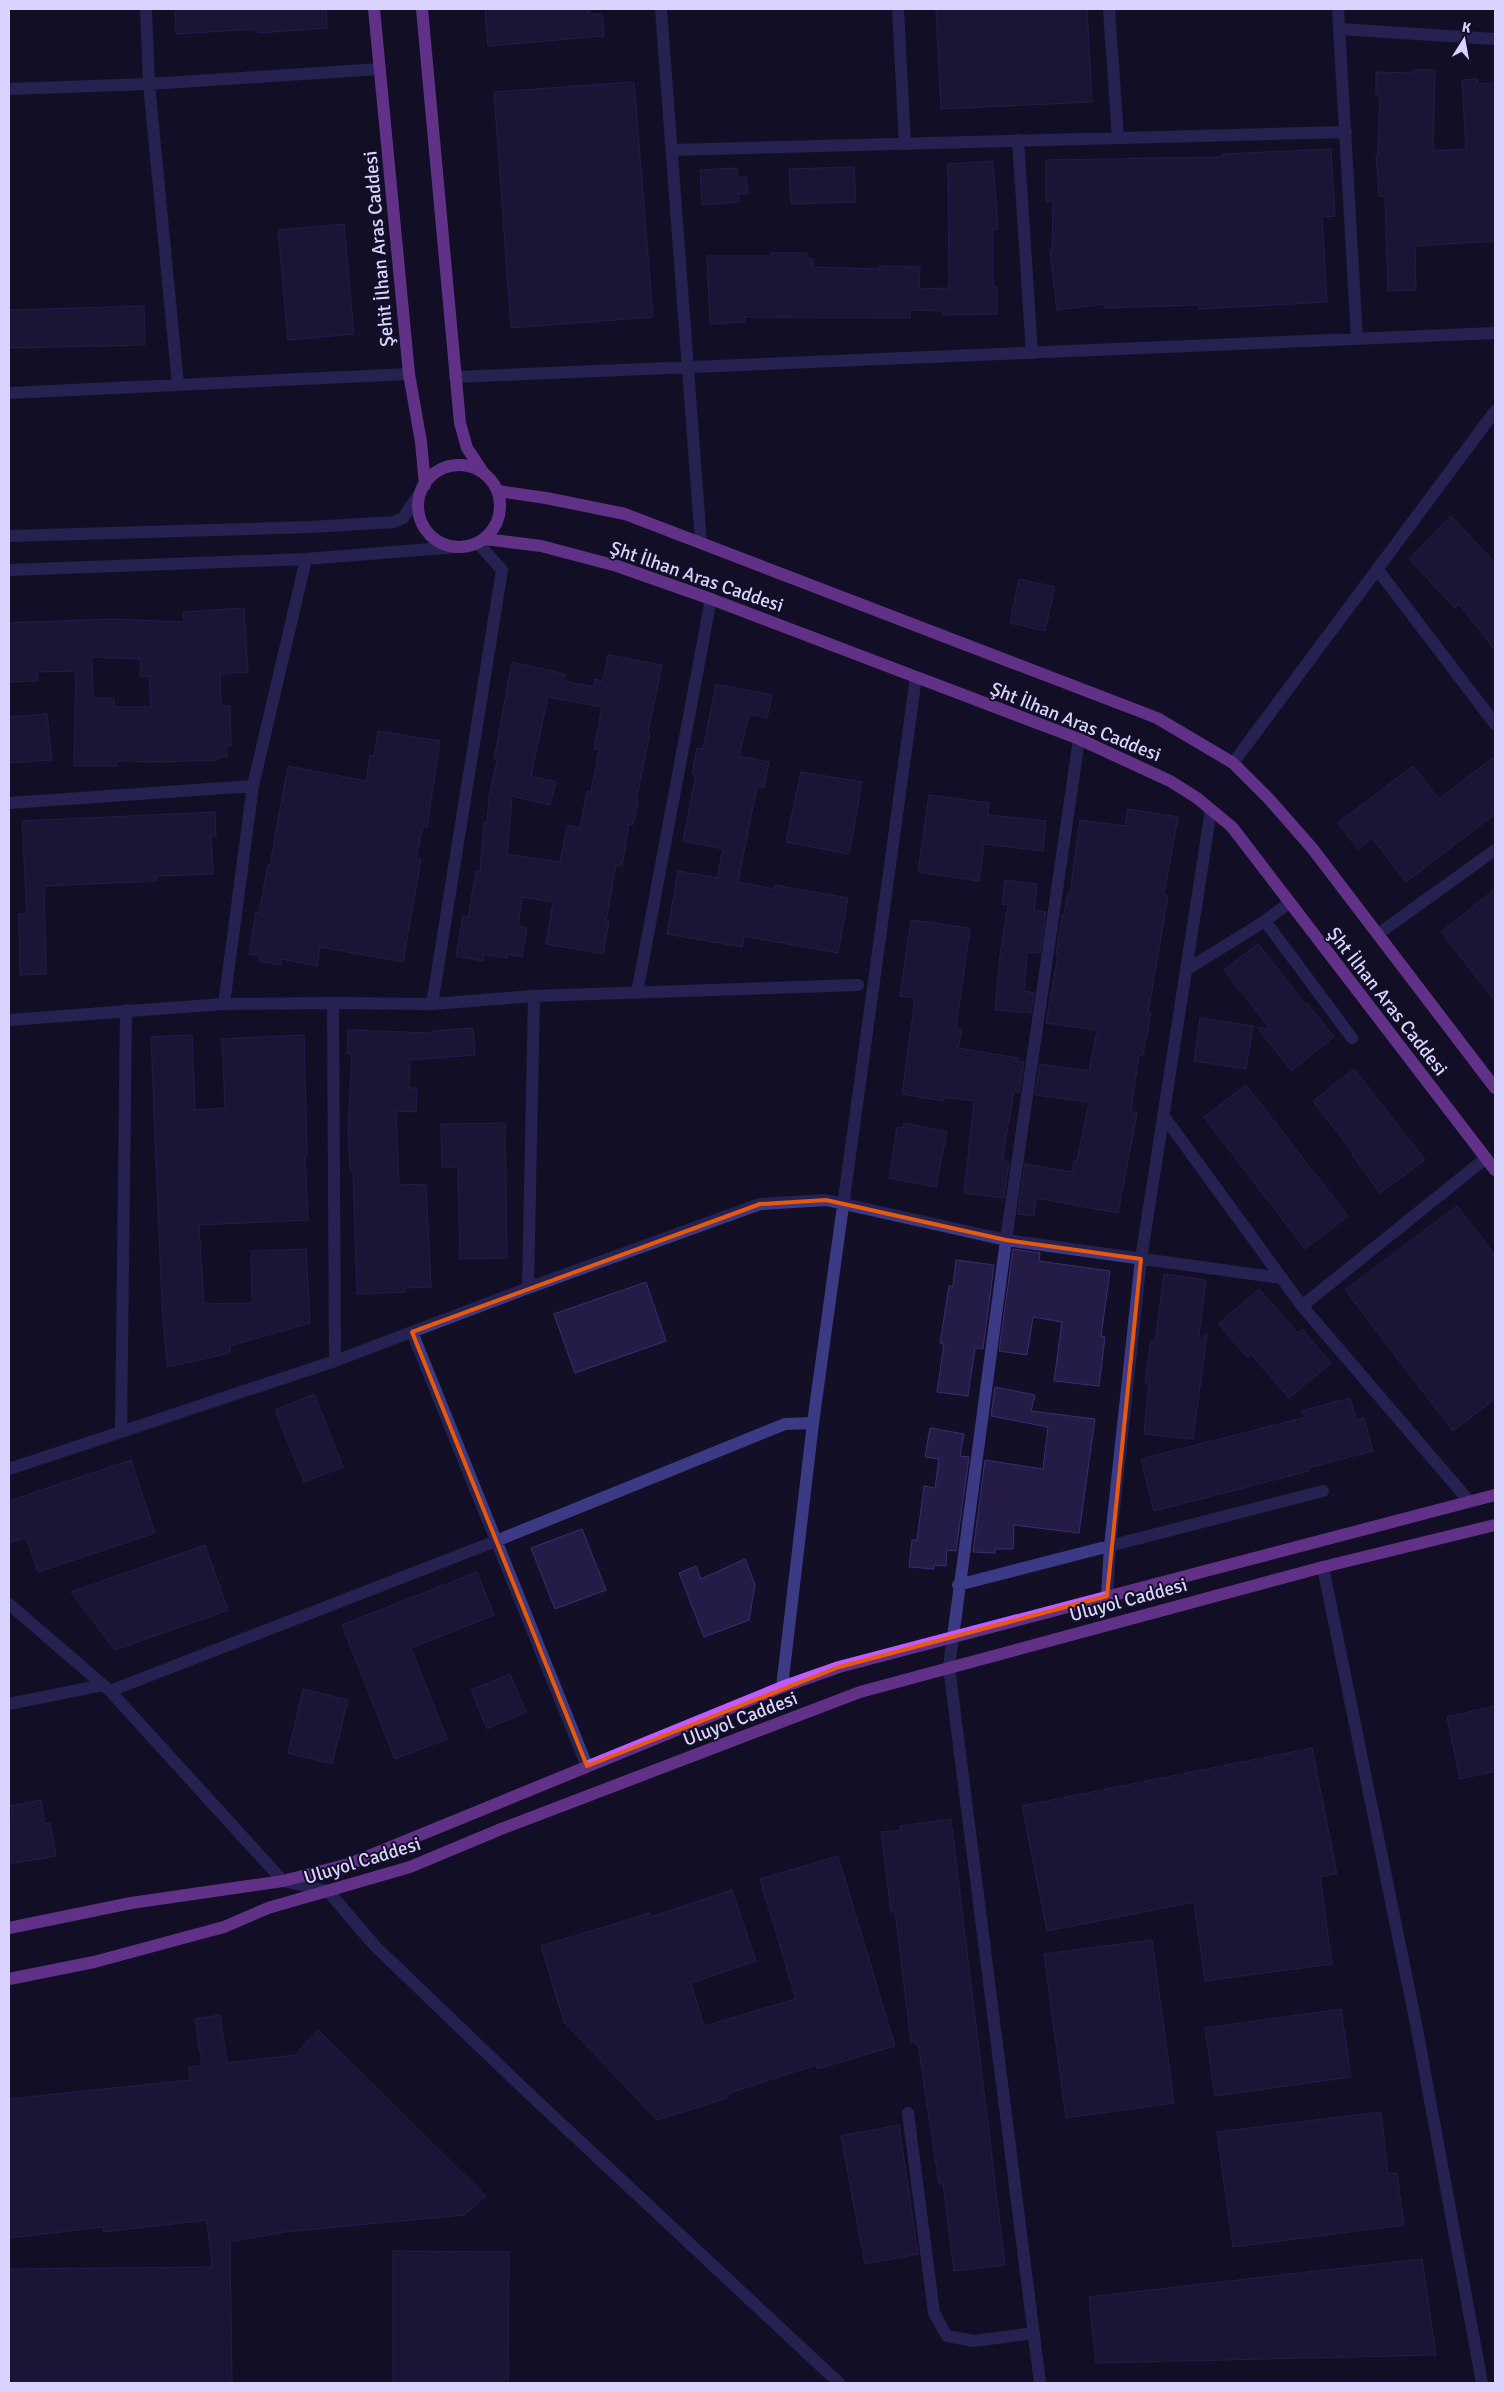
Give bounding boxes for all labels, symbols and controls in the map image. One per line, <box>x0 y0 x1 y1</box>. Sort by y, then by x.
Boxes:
north arrow <box>1439 15 1489 65</box>
text: K <box>1460 19 1473 37</box>
street label: Şehit İlhan Aras Caddesi <box>358 150 400 348</box>
street label: Şht İlhan Aras Caddesi <box>607 536 787 618</box>
street label: Şht İlhan Aras Caddesi <box>987 677 1165 767</box>
street label: Şht İlhan Aras Caddesi <box>1322 922 1453 1081</box>
street label: Uluyol Caddesi <box>1067 1573 1190 1627</box>
street label: Uluyol Caddesi <box>680 1686 801 1752</box>
street label: Uluyol Caddesi <box>301 1832 424 1890</box>

